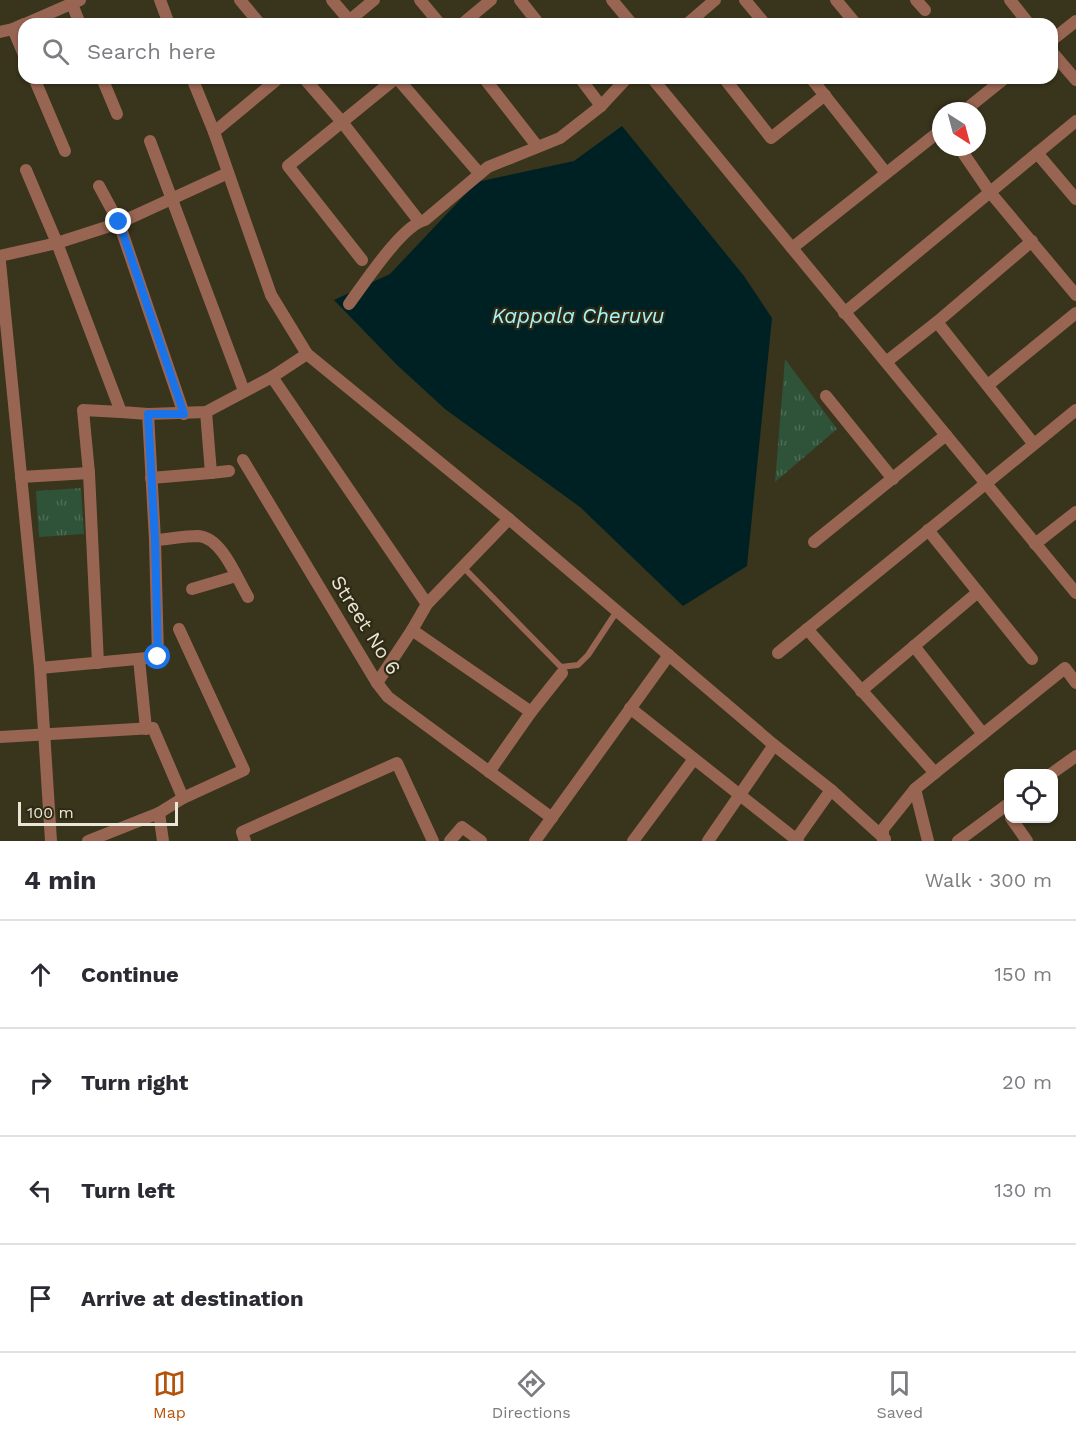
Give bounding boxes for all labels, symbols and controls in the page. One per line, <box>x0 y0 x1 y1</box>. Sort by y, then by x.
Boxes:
search box <box>18 18 1058 84</box>
icon: search <box>39 35 72 68</box>
text: Search here <box>87 39 216 64</box>
north arrow <box>932 102 986 156</box>
route end <box>105 208 131 234</box>
water label: Kappala Cheruvu <box>492 303 664 328</box>
street label: Street No 6 <box>326 571 406 679</box>
route start <box>144 643 170 669</box>
map controls <box>1004 769 1058 823</box>
button: locate <box>1004 769 1058 823</box>
scale bar <box>18 799 178 826</box>
text: 100 m <box>27 803 74 822</box>
text: 4 min <box>24 865 96 895</box>
text: Walk · 300 m <box>925 868 1052 892</box>
icon: ahead <box>24 958 57 991</box>
text: Continue <box>81 962 179 987</box>
text: 150 m <box>994 962 1052 986</box>
icon: right <box>24 1066 57 1099</box>
text: Turn right <box>81 1070 188 1095</box>
text: 20 m <box>1002 1070 1052 1094</box>
icon: left <box>24 1174 57 1207</box>
text: Turn left <box>81 1178 175 1203</box>
text: 130 m <box>994 1178 1052 1202</box>
icon: arrive <box>24 1282 57 1315</box>
text: Arrive at destination <box>81 1286 304 1311</box>
tab: Map <box>153 1367 186 1422</box>
tab: Directions <box>492 1367 571 1422</box>
tab: Saved <box>877 1367 923 1422</box>

